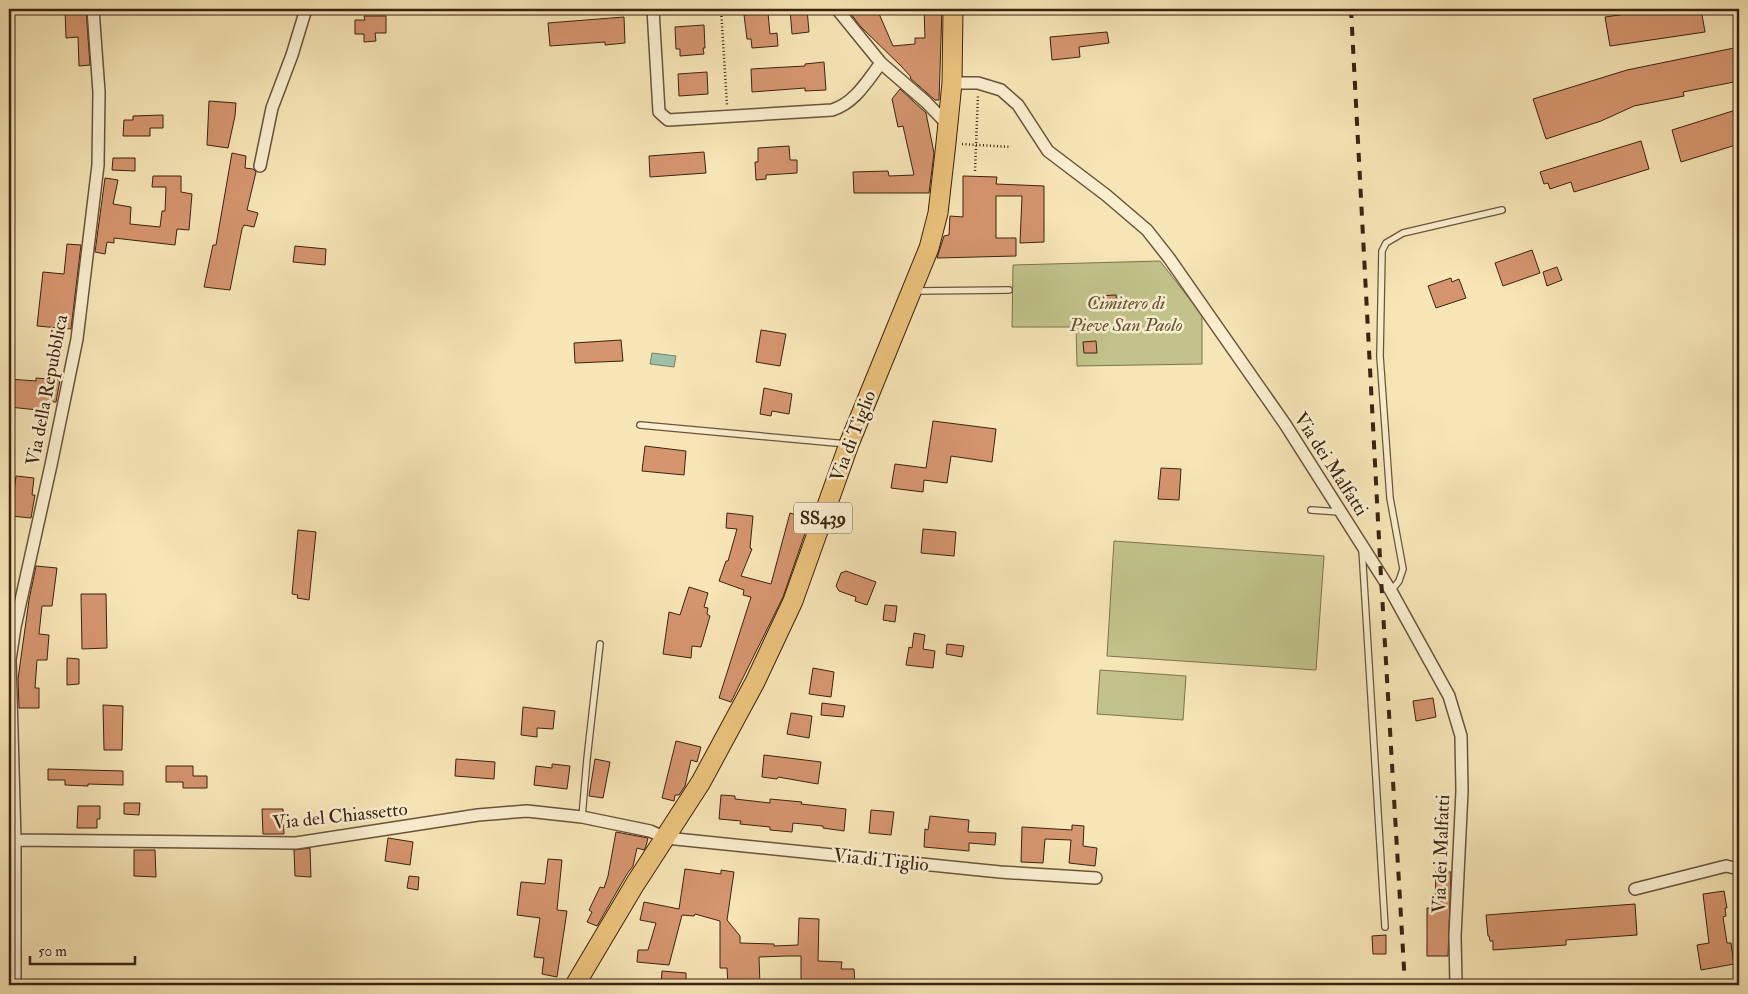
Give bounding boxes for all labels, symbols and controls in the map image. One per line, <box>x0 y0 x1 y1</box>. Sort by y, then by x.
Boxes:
park label: Cimitero di Pieve San Paolo <box>1069 291 1183 337</box>
street label: Via della Repubblica <box>21 312 74 468</box>
street label: Via di Tiglio <box>825 387 881 485</box>
street label: Via dei Malfatti <box>1289 408 1373 520</box>
road number: SS439 <box>794 502 852 534</box>
street label: Via dei Malfatti <box>1427 794 1455 914</box>
street label: Via del Chiassetto <box>271 797 409 835</box>
street label: Via di Tiglio <box>832 843 930 877</box>
scale bar <box>30 934 135 966</box>
text: 50 m <box>38 942 67 961</box>

